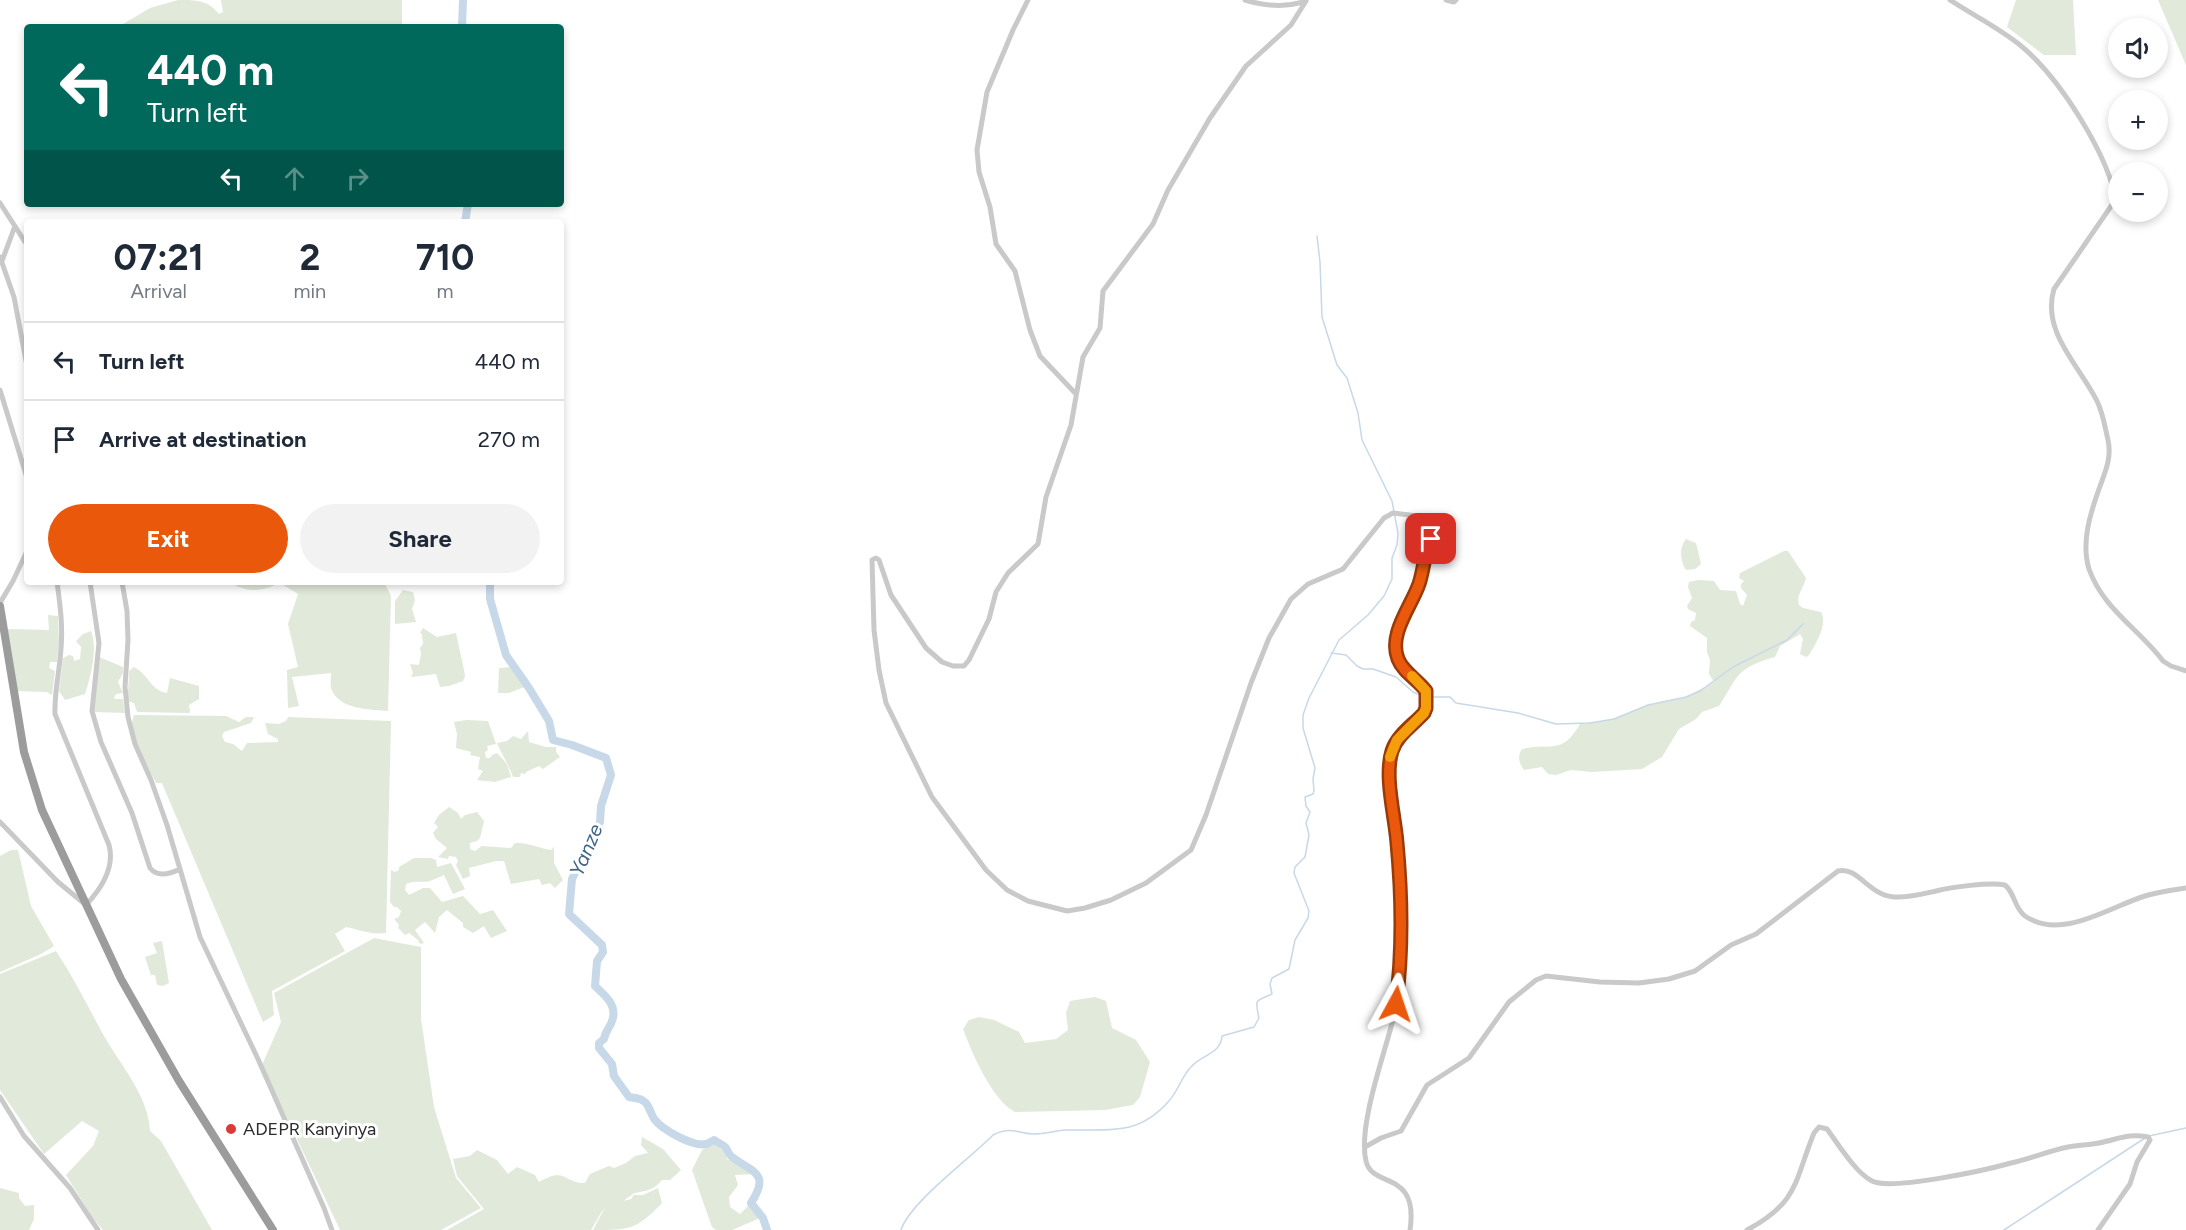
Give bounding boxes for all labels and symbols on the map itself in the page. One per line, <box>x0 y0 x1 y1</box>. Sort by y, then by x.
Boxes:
pin <box>1405 513 1456 564</box>
water label: Yanze <box>564 820 608 880</box>
position arrow <box>1364 972 1428 1036</box>
place label: ADEPR Kanyinya <box>243 1118 376 1140</box>
marker: ADEPR Kanyinya <box>224 1122 238 1136</box>

